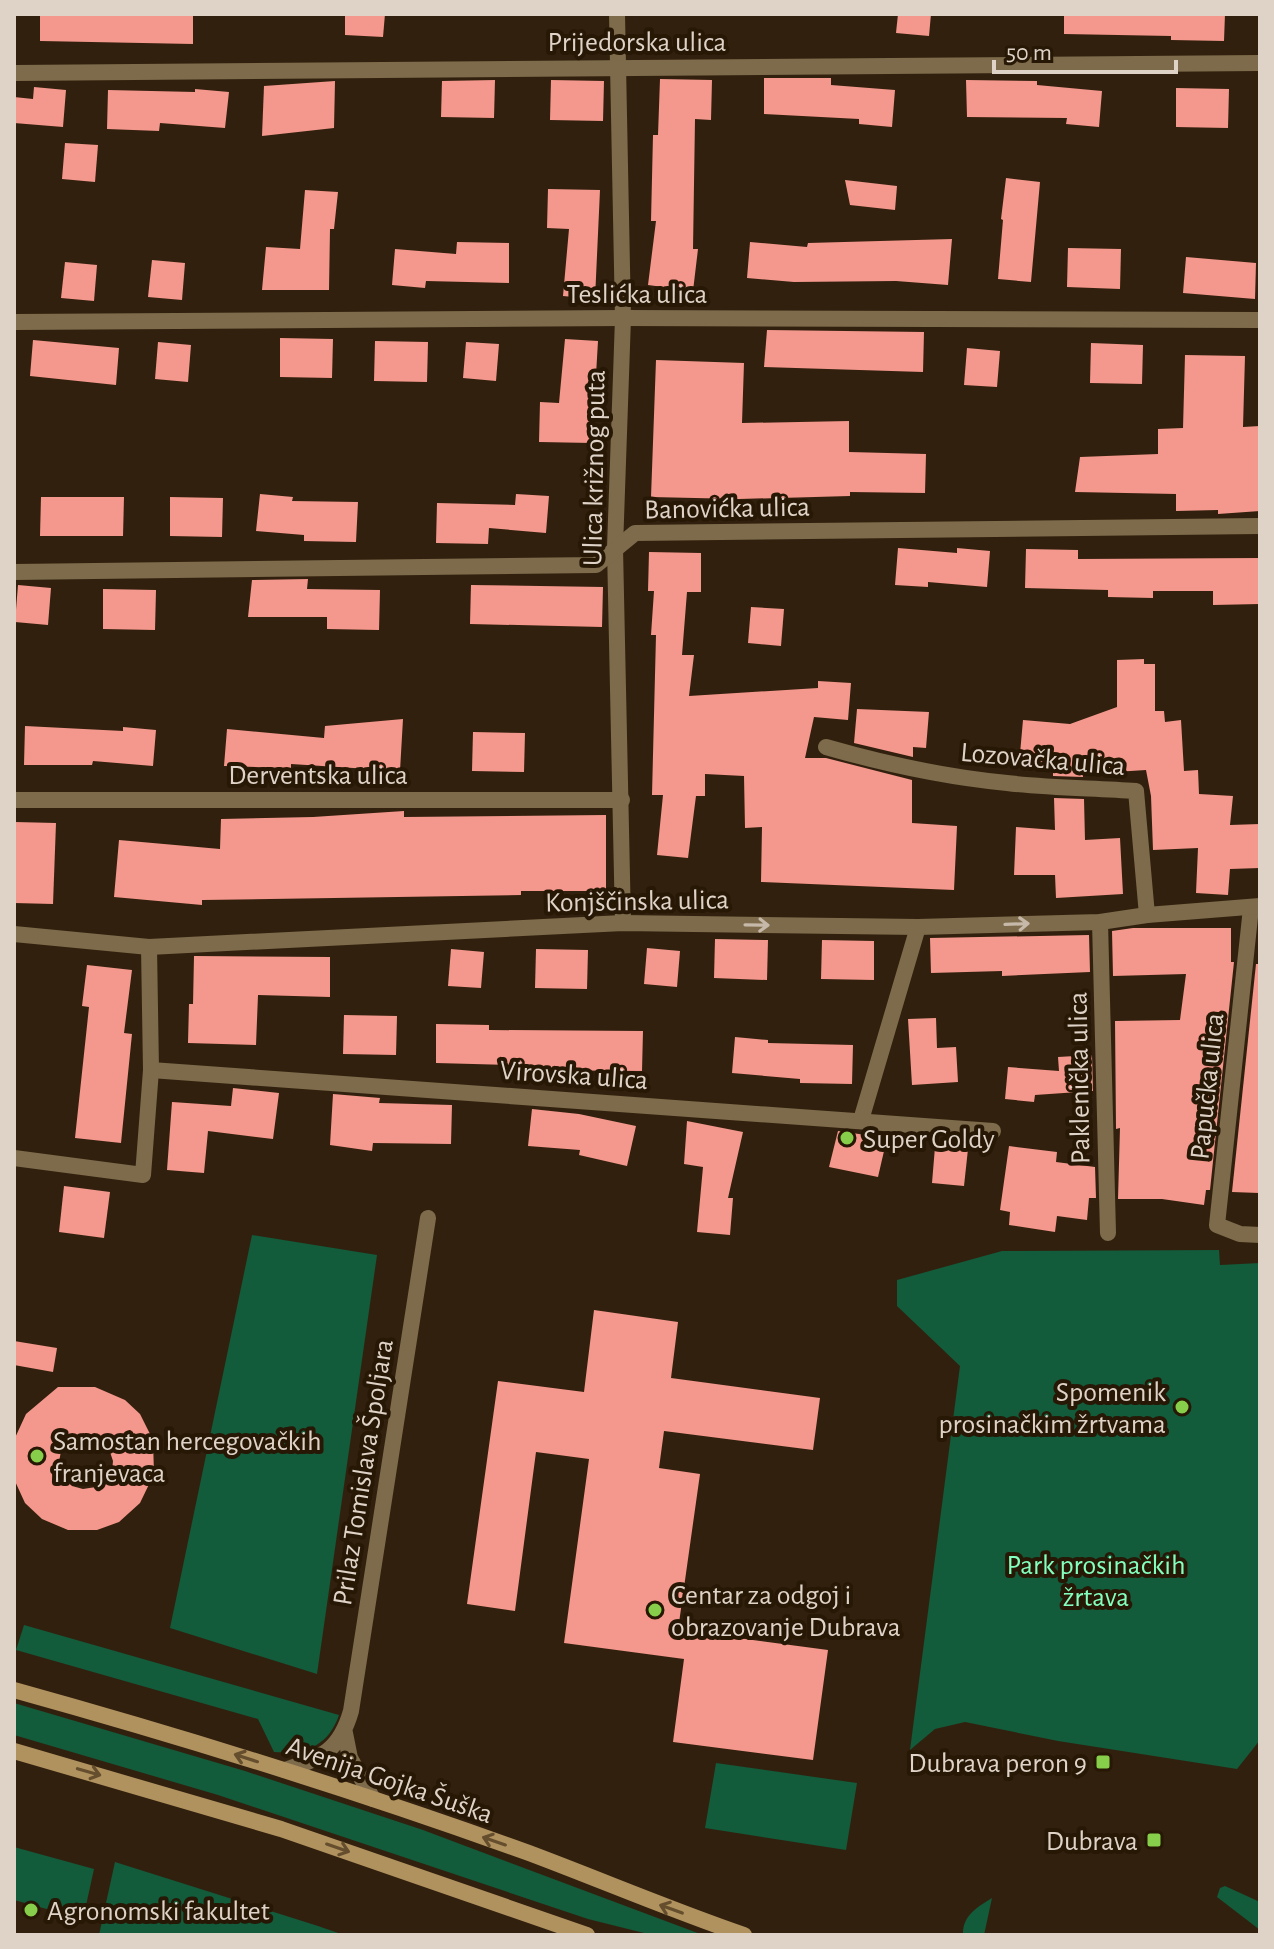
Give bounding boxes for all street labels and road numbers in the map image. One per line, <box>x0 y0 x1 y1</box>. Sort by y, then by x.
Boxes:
street label: Prijedorska ulica <box>548 29 726 57</box>
street label: Teslićka ulica <box>567 281 707 309</box>
street label: Ulica križnog puta <box>579 370 611 566</box>
street label: Banovićka ulica <box>644 494 810 524</box>
street label: Lozovačka ulica <box>959 739 1126 781</box>
street label: Derventska ulica <box>228 762 408 790</box>
street label: Konjščinska ulica <box>545 886 729 918</box>
street label: Paklenička ulica <box>1064 991 1096 1164</box>
street label: Papučka ulica <box>1186 1011 1230 1161</box>
street label: Virovska ulica <box>499 1057 649 1095</box>
street label: Prilaz Tomislava Špoljara <box>327 1337 399 1607</box>
street label: Avenija Gojka Šuška <box>282 1731 497 1829</box>

